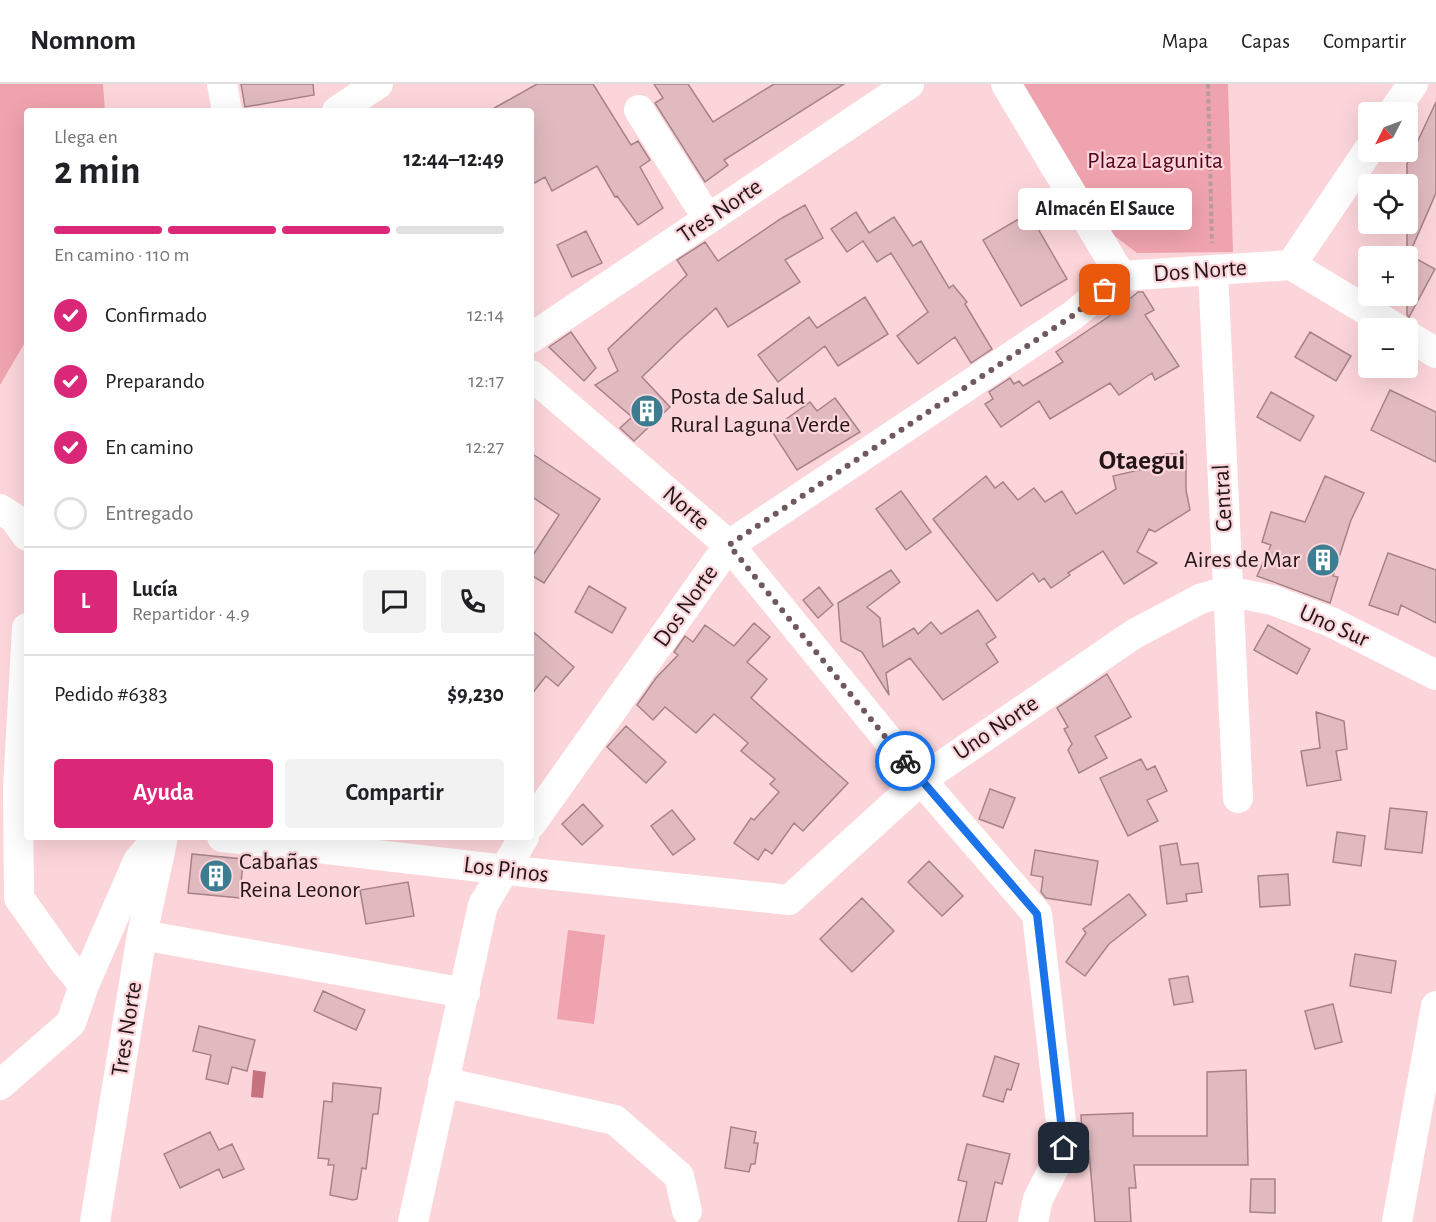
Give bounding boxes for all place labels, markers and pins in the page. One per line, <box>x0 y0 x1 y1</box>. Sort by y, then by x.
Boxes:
callout: Almacén El Sauce <box>1018 188 1192 230</box>
pin <box>1079 264 1130 315</box>
place label: Posta de Salud Rural Laguna Verde <box>670 385 850 437</box>
building icon: Posta de Salud Rural Laguna Verde <box>629 393 665 429</box>
building icon: Aires de Mar <box>1305 542 1341 578</box>
place label: Aires de Mar <box>1184 548 1300 572</box>
place label: Cabañas Reina Leonor <box>239 850 360 902</box>
building icon: Cabañas Reina Leonor <box>198 858 234 894</box>
pin <box>1038 1122 1089 1173</box>

